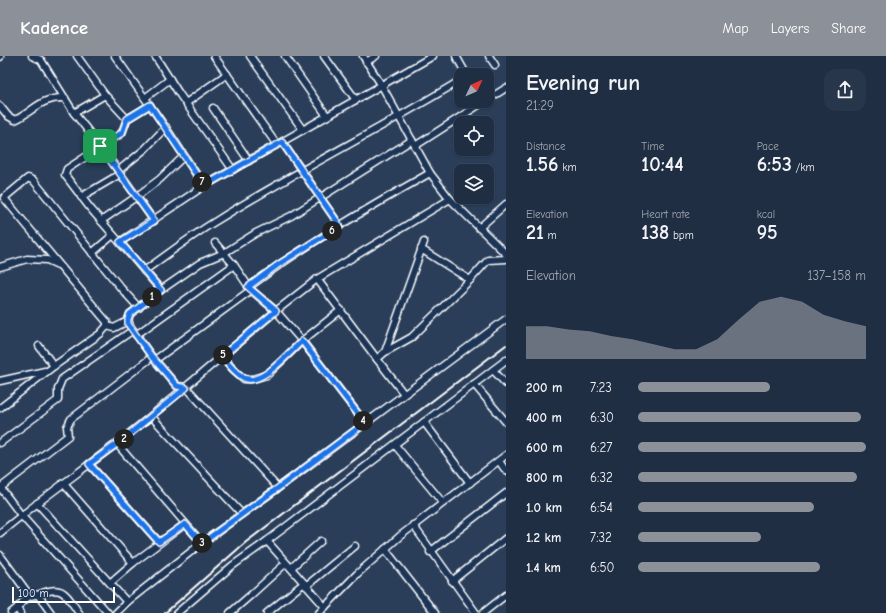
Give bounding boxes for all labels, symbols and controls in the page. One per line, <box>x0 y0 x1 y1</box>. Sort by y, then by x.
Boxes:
text: Kadence <box>20 17 88 39</box>
text: Map <box>722 20 749 37</box>
text: Layers <box>771 20 809 37</box>
text: Share <box>831 20 866 37</box>
north arrow <box>454 68 494 108</box>
map controls <box>454 68 494 204</box>
button: share <box>824 69 866 111</box>
text: Evening run <box>526 70 640 96</box>
text: 21:29 <box>526 98 554 113</box>
button: locate <box>454 116 494 156</box>
pin <box>83 129 117 163</box>
icon: arrive <box>89 135 111 157</box>
text: Distance <box>526 140 565 153</box>
text: Time <box>641 140 664 153</box>
text: Pace <box>757 140 779 153</box>
text: 1.56 <box>526 153 559 176</box>
text: 10:44 <box>641 153 684 176</box>
text: 6:53 <box>757 153 792 176</box>
text: km <box>559 161 577 174</box>
text: /km <box>792 161 815 174</box>
button: layers <box>454 164 494 204</box>
pin: 7 <box>192 172 212 192</box>
text: 7 <box>200 175 204 188</box>
text: Elevation <box>526 208 568 221</box>
text: Heart rate <box>641 208 690 221</box>
text: kcal <box>757 208 775 221</box>
pin: 6 <box>322 221 342 241</box>
text: 21 <box>526 221 544 244</box>
text: 138 <box>641 221 669 244</box>
text: 95 <box>757 221 778 244</box>
text: 6 <box>329 224 335 237</box>
text: m <box>544 229 557 242</box>
text: bpm <box>669 229 694 242</box>
text: Elevation <box>526 268 576 283</box>
text: 137–158 m <box>807 268 866 283</box>
pin: 1 <box>142 287 162 307</box>
text: 1 <box>150 290 154 303</box>
pin: 5 <box>213 345 233 365</box>
text: 5 <box>220 348 226 361</box>
text: 200 m <box>526 380 562 395</box>
text: 7:23 <box>590 380 612 395</box>
text: 400 m <box>526 410 562 425</box>
text: 6:30 <box>590 410 614 425</box>
pin: 4 <box>353 411 373 431</box>
text: 4 <box>360 414 366 427</box>
pin: 2 <box>114 429 134 449</box>
text: 2 <box>121 432 127 445</box>
text: 600 m <box>526 440 563 455</box>
text: 6:27 <box>590 440 612 455</box>
text: 800 m <box>526 470 563 485</box>
text: 6:32 <box>590 470 613 485</box>
text: 1.0 km <box>526 500 562 515</box>
text: 6:54 <box>590 500 613 515</box>
text: 1.2 km <box>526 530 561 545</box>
text: 7:32 <box>590 530 612 545</box>
pin: 3 <box>192 533 212 553</box>
text: 3 <box>199 536 205 549</box>
text: 1.4 km <box>526 560 561 575</box>
text: 6:50 <box>590 560 614 575</box>
scale bar <box>12 585 115 604</box>
text: 100 m <box>18 587 49 600</box>

